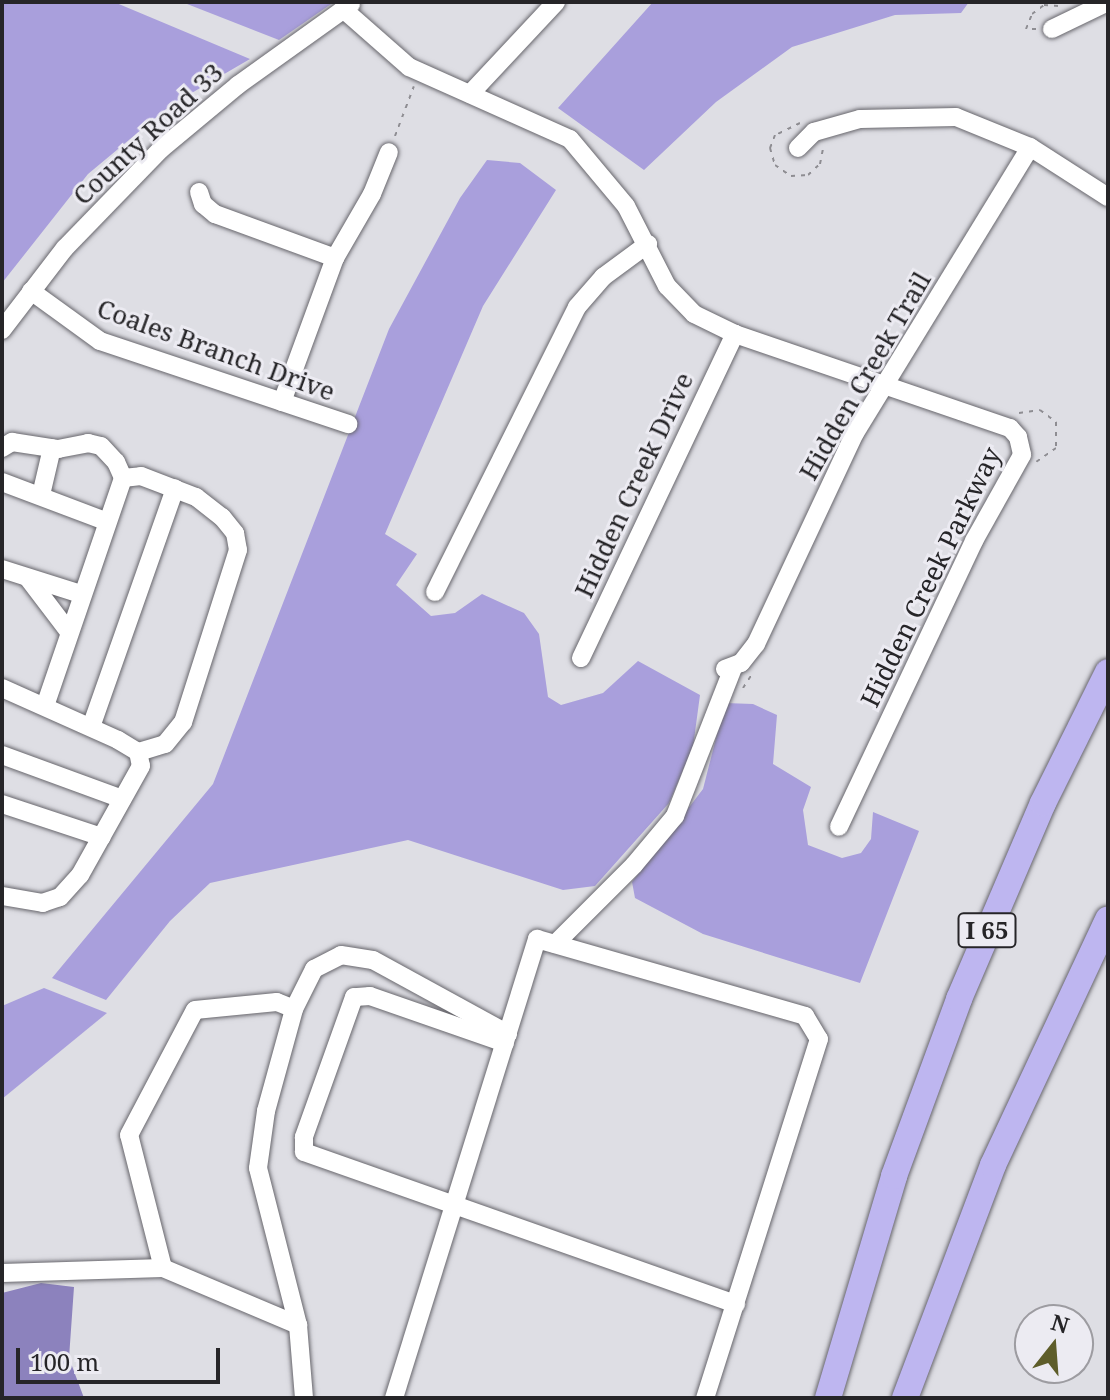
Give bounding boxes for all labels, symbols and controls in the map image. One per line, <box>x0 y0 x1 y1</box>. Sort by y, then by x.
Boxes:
street label: County Road 33 <box>67 57 229 211</box>
street label: Hidden Creek Trail <box>793 266 937 486</box>
street label: Coales Branch Drive <box>93 292 339 408</box>
street label: Hidden Creek Drive <box>568 368 700 602</box>
street label: Hidden Creek Parkway <box>854 442 1008 712</box>
road number: I 65 <box>957 910 1017 950</box>
north arrow <box>1014 1304 1094 1384</box>
text: N <box>1048 1306 1073 1340</box>
scale bar <box>20 1332 224 1382</box>
text: 100 m <box>30 1345 99 1378</box>

